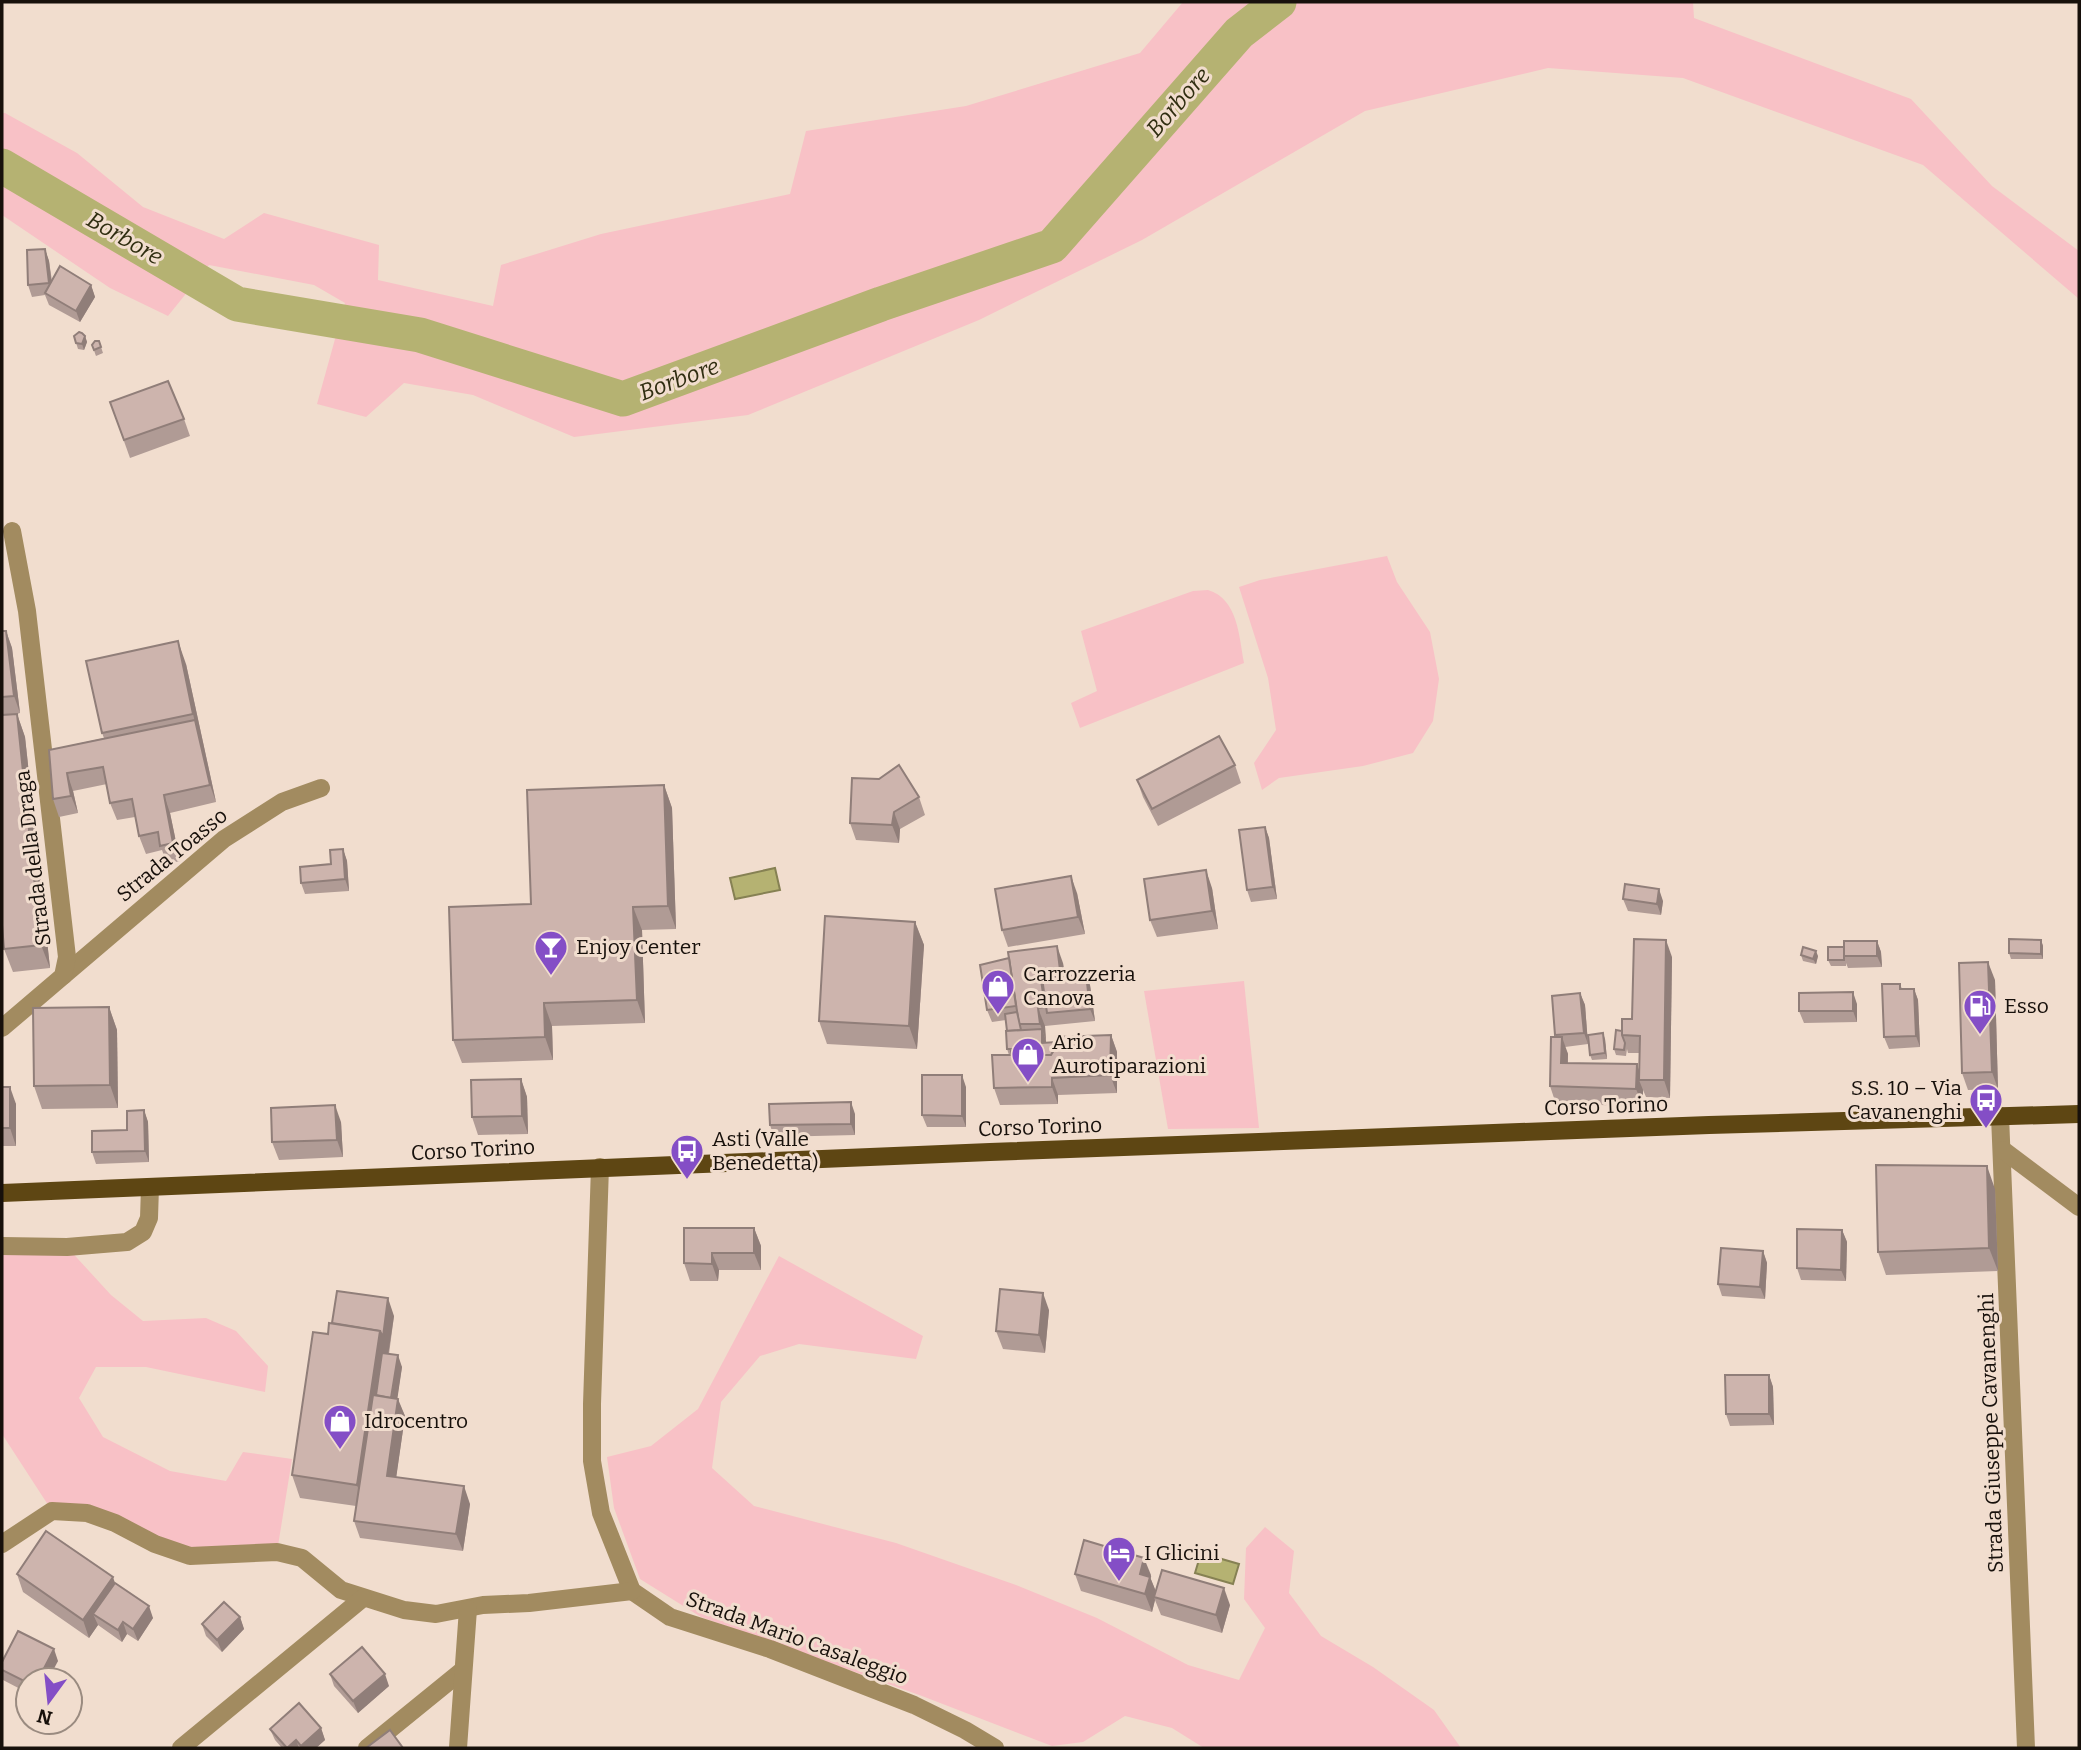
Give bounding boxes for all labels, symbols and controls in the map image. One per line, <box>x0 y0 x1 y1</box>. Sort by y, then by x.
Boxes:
water label: Borbore <box>1140 61 1216 142</box>
water label: Borbore <box>82 205 168 271</box>
water label: Borbore <box>635 352 723 406</box>
street label: Strada della Draga <box>9 768 57 948</box>
street label: Strada Toasso <box>111 802 233 908</box>
bar icon: Enjoy Center <box>532 928 570 977</box>
place label: Enjoy Center <box>576 934 701 960</box>
place label: Carrozzeria Canova <box>1023 961 1136 1011</box>
shop icon: Carrozzeria Canova <box>979 967 1017 1016</box>
fuel station icon: Esso <box>1961 987 1999 1036</box>
place label: Esso <box>2004 993 2049 1019</box>
place label: Ario Aurotiparazioni <box>1052 1029 1206 1079</box>
shop icon: Ario Aurotiparazioni <box>1009 1035 1047 1084</box>
place label: S.S. 10 – Via Cavanenghi <box>1847 1075 1963 1125</box>
bus stop icon: S.S. 10 – Via Cavanenghi <box>1967 1081 2005 1130</box>
street label: Corso Torino <box>1543 1091 1669 1121</box>
street label: Corso Torino <box>977 1112 1103 1142</box>
place label: Asti (Valle Benedetta) <box>712 1126 818 1176</box>
bus stop icon: Asti (Valle Benedetta) <box>668 1132 706 1181</box>
street label: Corso Torino <box>410 1134 536 1166</box>
street label: Strada Giuseppe Cavanenghi <box>1973 1293 2009 1573</box>
shop icon: Idrocentro <box>321 1402 359 1451</box>
place label: Idrocentro <box>364 1408 468 1434</box>
hotel icon: I Glicini <box>1100 1534 1138 1583</box>
place label: I Glicini <box>1144 1540 1219 1566</box>
street label: Strada Mario Casaleggio <box>682 1586 912 1690</box>
north arrow <box>14 1666 84 1736</box>
text: N <box>34 1704 55 1730</box>

